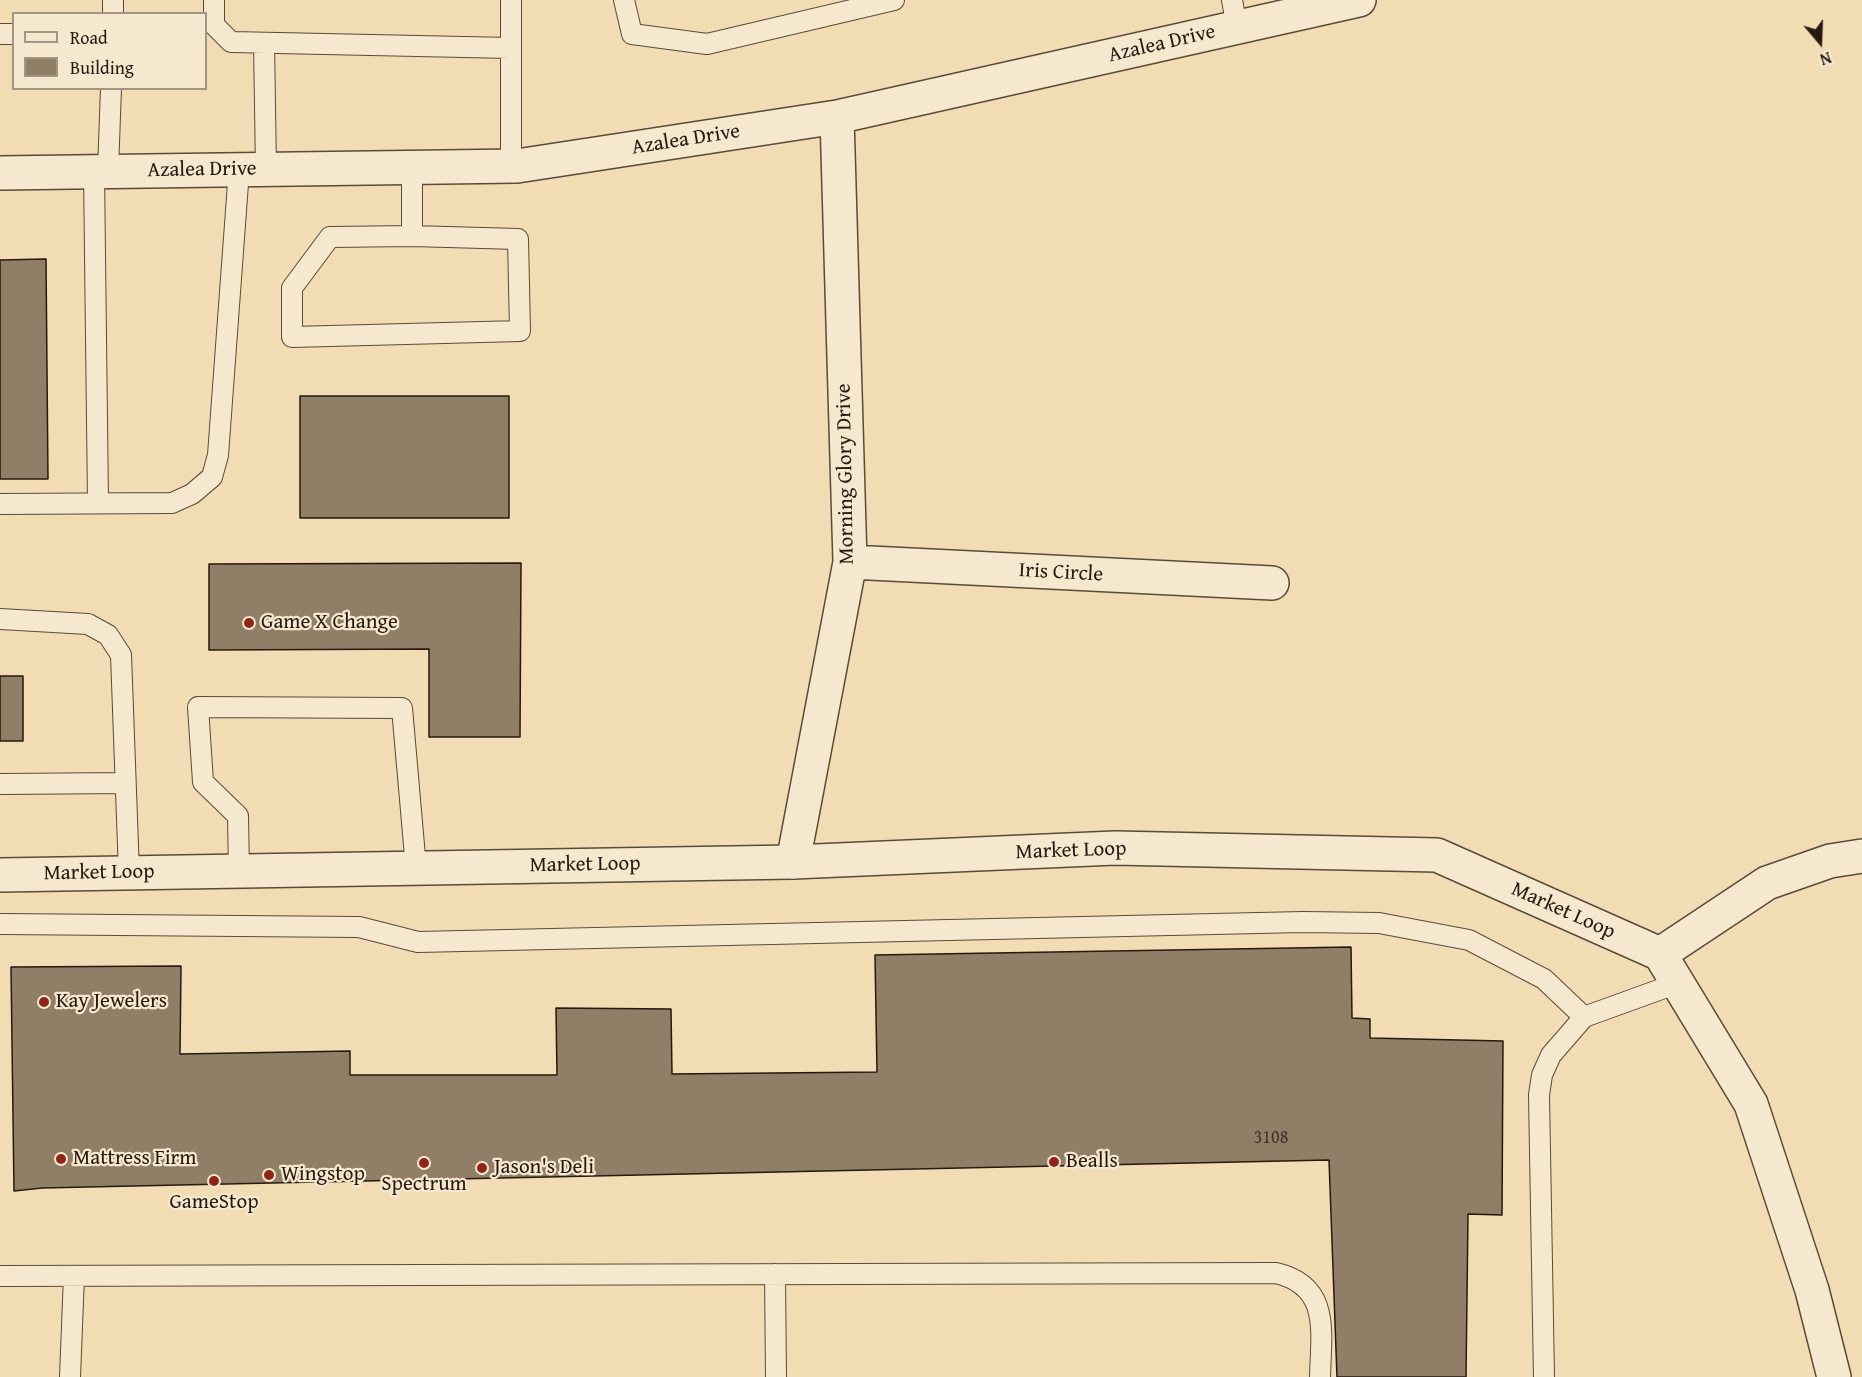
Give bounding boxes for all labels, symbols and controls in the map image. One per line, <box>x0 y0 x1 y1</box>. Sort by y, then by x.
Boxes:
legend <box>12 12 207 90</box>
north arrow <box>1790 12 1850 72</box>
street label: Azalea Drive <box>1106 19 1218 69</box>
text: Road <box>70 24 108 51</box>
text: N <box>1817 46 1835 72</box>
text: Building <box>70 54 134 81</box>
street label: Azalea Drive <box>630 119 742 161</box>
street label: Azalea Drive <box>147 156 257 184</box>
street label: Morning Glory Drive <box>832 383 860 565</box>
street label: Iris Circle <box>1018 558 1104 588</box>
place label: Game X Change <box>261 610 398 636</box>
marker: Game X Change <box>242 616 256 630</box>
street label: Market Loop <box>1015 836 1127 866</box>
street label: Market Loop <box>529 851 641 879</box>
street label: Market Loop <box>43 859 155 887</box>
street label: Market Loop <box>1507 877 1619 945</box>
place label: Kay Jewelers <box>56 989 167 1015</box>
marker: Kay Jewelers <box>37 995 51 1009</box>
house number: 3108 <box>1254 1127 1288 1149</box>
place label: Mattress Firm <box>73 1146 196 1172</box>
place label: Bealls <box>1066 1149 1118 1175</box>
marker: Mattress Firm <box>54 1152 68 1166</box>
place label: Jason's Deli <box>494 1155 594 1181</box>
marker: Bealls <box>1047 1155 1061 1169</box>
marker: Spectrum <box>417 1156 431 1170</box>
marker: Jason's Deli <box>475 1161 489 1175</box>
place label: Wingstop <box>281 1162 365 1188</box>
marker: Wingstop <box>262 1168 276 1182</box>
place label: Spectrum <box>381 1172 467 1198</box>
marker: GameStop <box>207 1174 221 1188</box>
place label: GameStop <box>169 1190 259 1216</box>

